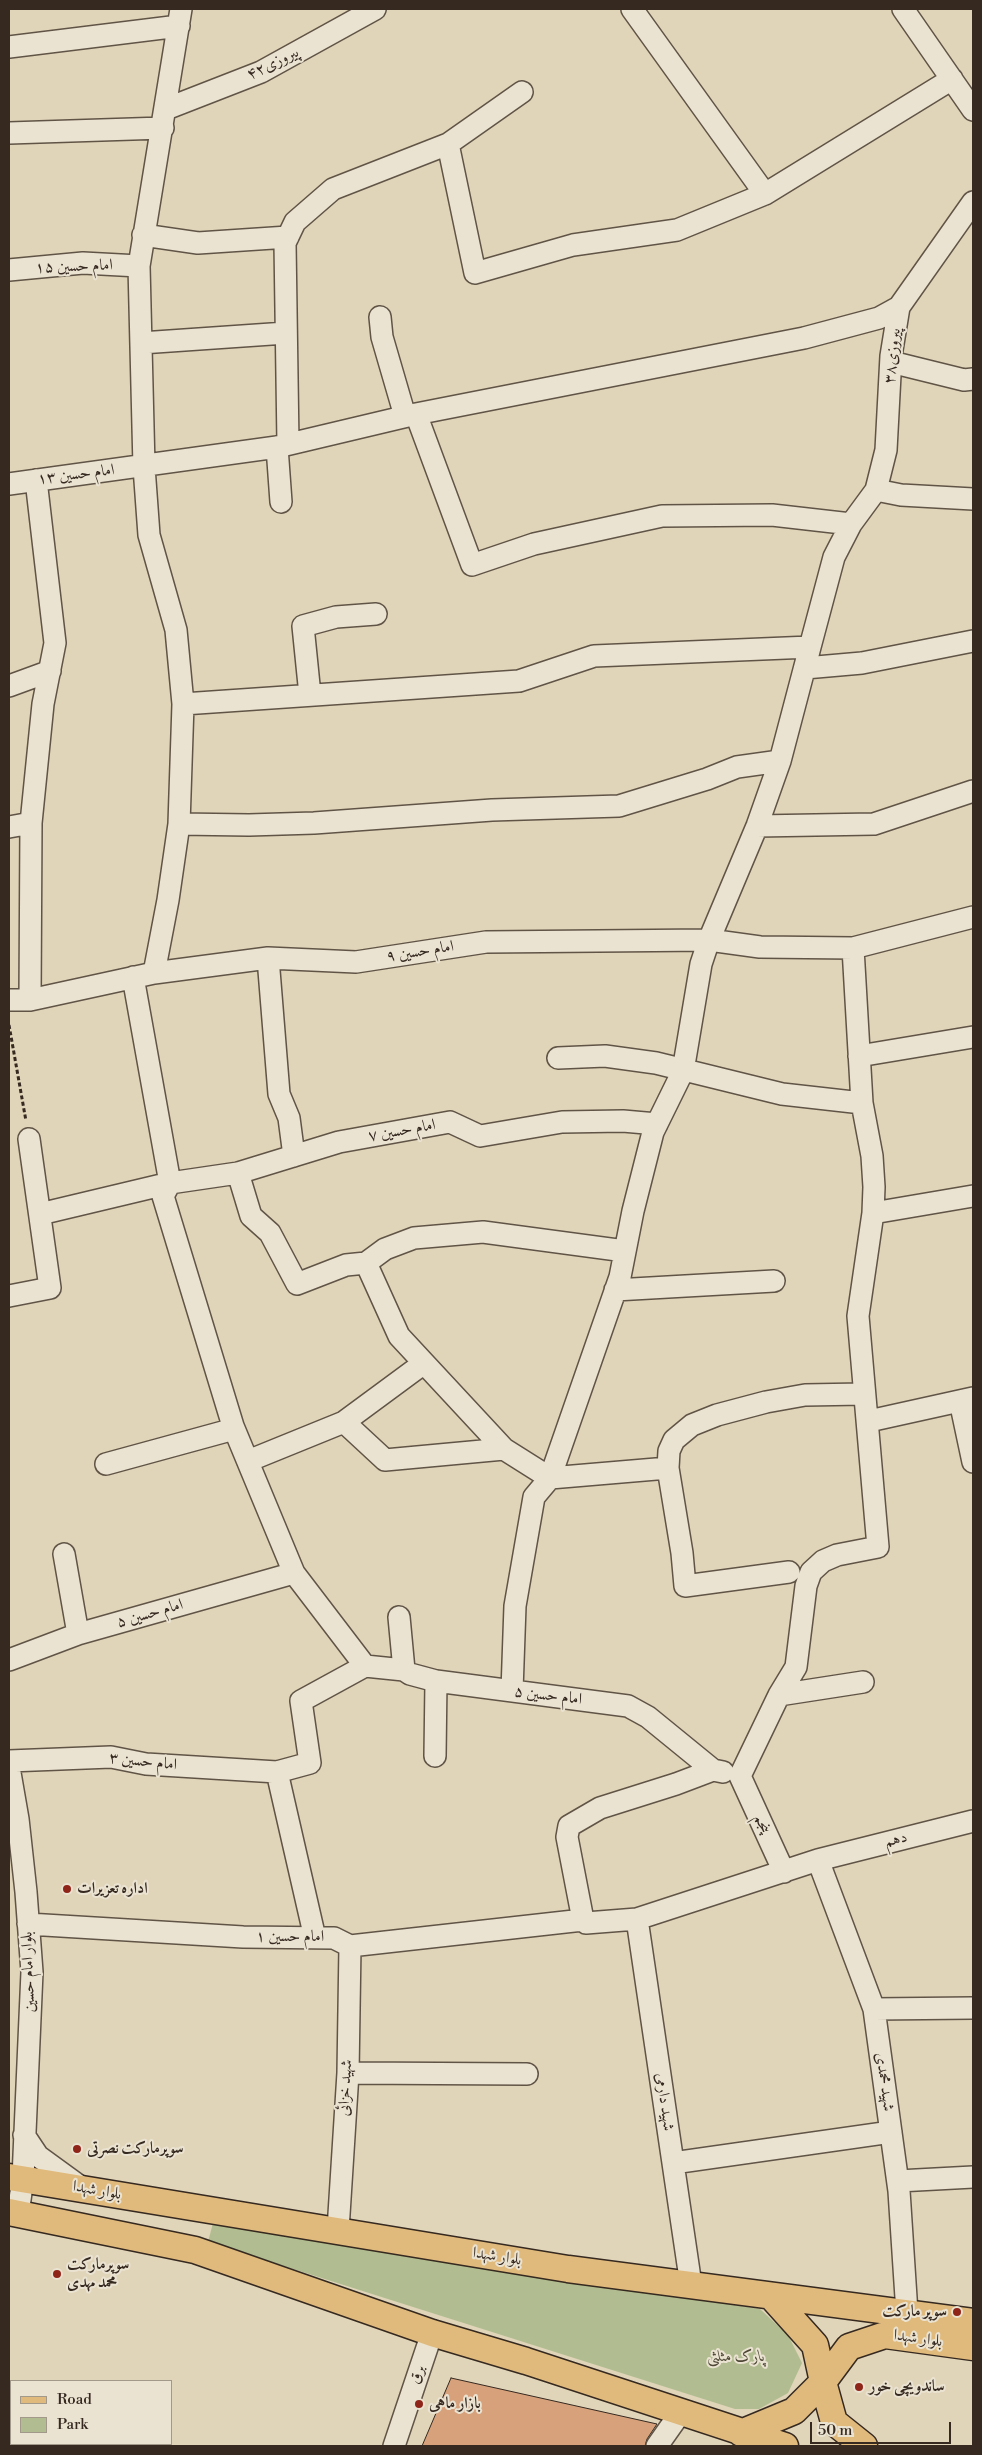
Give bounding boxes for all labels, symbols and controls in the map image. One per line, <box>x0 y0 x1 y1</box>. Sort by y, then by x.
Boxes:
street label: پیروزی۴۲ <box>244 43 302 85</box>
street label: امام حسین ۱۵ <box>35 256 113 278</box>
street label: پیروزی۳۸ <box>881 327 905 385</box>
street label: امام حسین ۱۳ <box>36 461 116 489</box>
street label: امام حسین ۹ <box>385 937 455 967</box>
street label: امام حسین ۷ <box>367 1116 437 1146</box>
street label: امام حسین ۵ <box>115 1595 185 1633</box>
street label: امام حسین ۵ <box>513 1682 583 1710</box>
street label: امام حسین ۳ <box>108 1749 178 1775</box>
street label: پنجم <box>749 1811 775 1837</box>
street label: دهم <box>883 1828 909 1852</box>
place label: اداره تعزیرات <box>77 1879 148 1899</box>
marker: اداره تعزیرات <box>61 1883 73 1895</box>
street label: امام حسین ۱ <box>256 1927 324 1947</box>
street label: بلوار امام حسین <box>18 1931 40 2013</box>
street label: شهید محمدی <box>870 2051 898 2113</box>
street label: شهید خزائی <box>335 2059 357 2117</box>
street label: شهید دارمی <box>650 2072 678 2132</box>
place label: سوپرمارکت نصرتی <box>87 2139 184 2159</box>
marker: سوپرمارکت نصرتی <box>71 2143 83 2155</box>
street label: بلوار شهدا <box>71 2177 123 2205</box>
street label: بلوار شهدا <box>471 2244 523 2270</box>
place label: سوپرمارکت محمد مهدی <box>67 2255 129 2293</box>
marker: سوپرمارکت محمد مهدی <box>51 2268 63 2280</box>
place label: سوپر مارکت <box>882 2302 947 2322</box>
marker: سوپر مارکت <box>951 2306 963 2318</box>
street label: بلوار شهدا <box>892 2326 944 2352</box>
park label: پارک مثلثی <box>707 2347 765 2367</box>
street label: برق <box>406 2363 430 2387</box>
place label: ساندویچی خور <box>869 2377 944 2397</box>
legend <box>10 2380 172 2445</box>
marker: ساندویچی خور <box>853 2381 865 2393</box>
text: Road <box>57 2390 92 2409</box>
place label: بازار ماهی <box>429 2394 481 2414</box>
marker: بازار ماهی <box>413 2398 425 2410</box>
scale bar <box>812 2412 953 2444</box>
text: Park <box>57 2415 88 2434</box>
text: 50 m <box>818 2421 852 2440</box>

